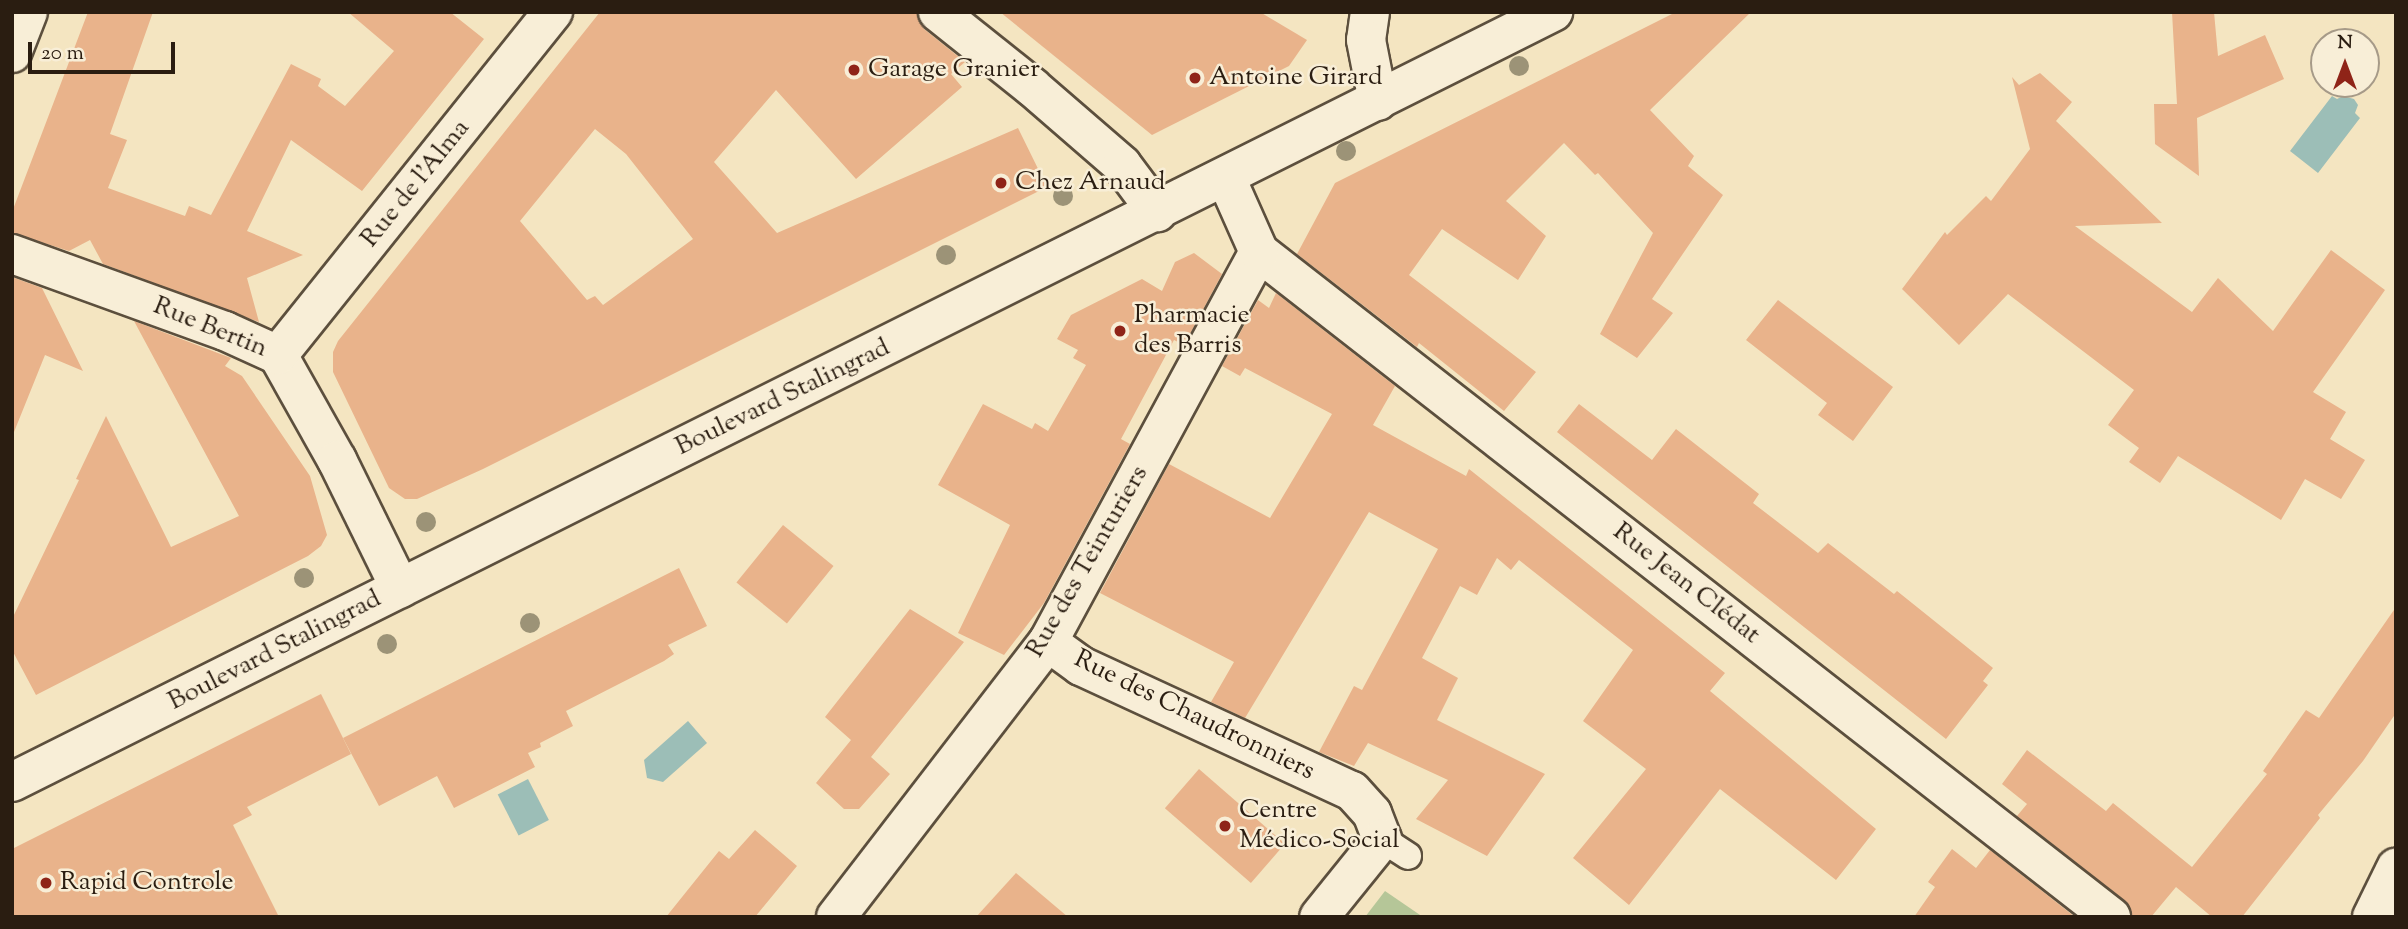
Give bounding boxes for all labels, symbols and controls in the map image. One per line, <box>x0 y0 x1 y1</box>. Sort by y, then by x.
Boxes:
scale bar <box>32 28 178 72</box>
north arrow <box>2310 28 2380 98</box>
text: N <box>2337 30 2353 57</box>
text: 20 m <box>41 39 84 69</box>
place label: Garage Granier <box>868 54 1040 86</box>
marker: Garage Granier <box>846 62 862 78</box>
place label: Antoine Girard <box>1209 62 1383 94</box>
marker: Antoine Girard <box>1187 70 1203 86</box>
street label: Rue de l'Alma <box>355 114 477 254</box>
place label: Chez Arnaud <box>1015 167 1165 199</box>
marker: Chez Arnaud <box>993 175 1009 191</box>
street label: Rue Bertin <box>148 291 272 365</box>
place label: Pharmacie des Barris <box>1134 300 1250 362</box>
marker: Pharmacie des Barris <box>1112 323 1128 339</box>
street label: Boulevard Stalingrad <box>671 333 895 463</box>
street label: Rue des Teinturiers <box>1020 460 1156 664</box>
street label: Rue Jean Clédat <box>1606 517 1766 651</box>
street label: Boulevard Stalingrad <box>164 584 386 718</box>
street label: Rue des Chaudronniers <box>1068 644 1320 788</box>
place label: Centre Médico-Social <box>1239 795 1399 856</box>
marker: Centre Médico-Social <box>1217 818 1233 834</box>
place label: Rapid Controle <box>60 867 234 899</box>
marker: Rapid Controle <box>38 875 54 891</box>

